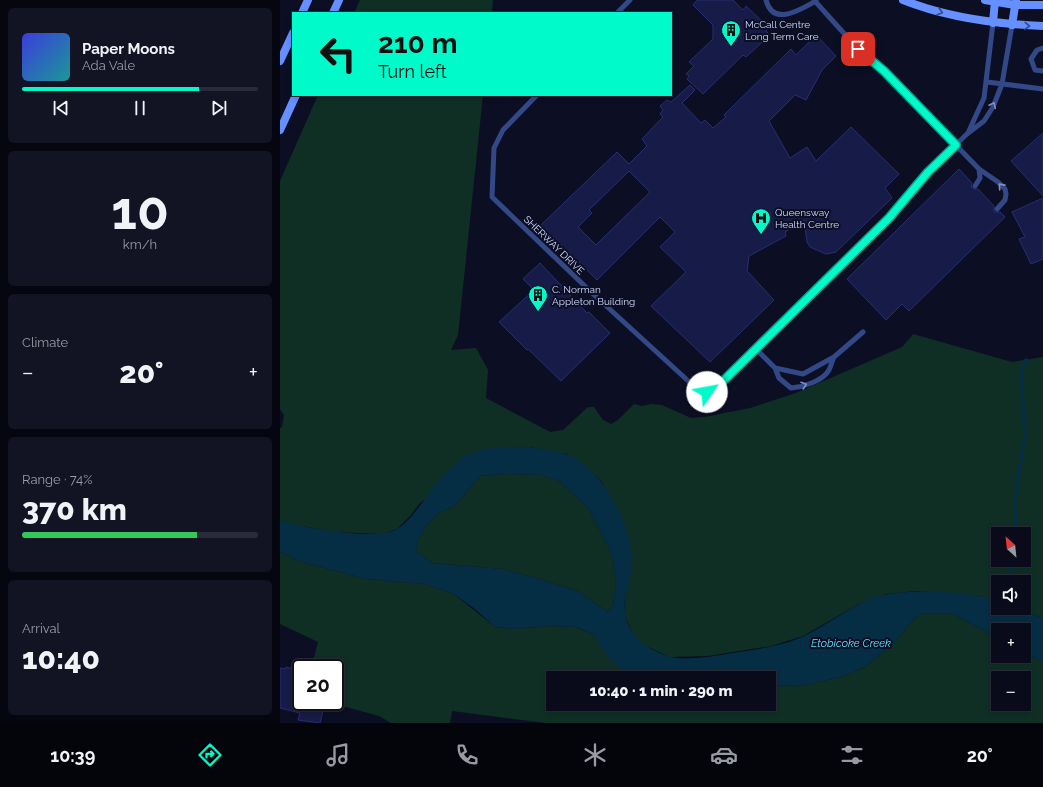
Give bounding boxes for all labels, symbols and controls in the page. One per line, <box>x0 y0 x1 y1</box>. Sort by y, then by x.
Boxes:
one-way arrow <box>937 7 944 16</box>
building icon: McCall Centre Long Term Care <box>720 19 742 47</box>
place label: McCall Centre Long Term Care <box>745 19 819 42</box>
one-way arrow <box>1024 21 1031 30</box>
text: 210 m <box>378 27 458 60</box>
icon: left <box>312 28 364 80</box>
pin <box>841 32 875 66</box>
icon: arrive <box>847 38 869 60</box>
text: Paper Moons <box>82 40 175 58</box>
text: Ada Vale <box>82 58 135 73</box>
text: Turn left <box>378 61 447 82</box>
icon: previous <box>50 97 72 119</box>
icon: pause <box>129 97 151 119</box>
icon: next <box>208 97 230 119</box>
one-way arrow <box>988 102 996 110</box>
text: 10 <box>111 180 169 241</box>
one-way arrow <box>998 183 1005 191</box>
hospital icon: Queensway Health Centre <box>750 207 772 235</box>
place label: Queensway Health Centre <box>775 207 839 230</box>
street label: SHERWAY DRIVE <box>522 213 586 277</box>
text: km/h <box>123 237 157 252</box>
building icon: C. Norman Appleton Building <box>527 284 549 312</box>
place label: C. Norman Appleton Building <box>552 284 635 307</box>
text: Climate <box>22 335 68 350</box>
text: 20° <box>119 355 163 390</box>
text: − <box>22 359 34 385</box>
text: + <box>249 359 258 385</box>
position arrow <box>686 371 728 413</box>
one-way arrow <box>800 381 807 390</box>
text: Range · 74% <box>22 472 92 487</box>
text: 370 km <box>22 492 127 527</box>
north arrow <box>991 527 1031 567</box>
map controls <box>991 527 1031 711</box>
button: sound <box>991 575 1031 615</box>
text: Arrival <box>22 621 60 636</box>
button: + <box>991 623 1031 663</box>
water label: Etobicoke Creek <box>811 637 891 650</box>
text: 10:40 <box>22 641 100 676</box>
speed limit sign: 20 <box>292 659 344 711</box>
button: − <box>991 671 1031 711</box>
text: 10:40 · 1 min · 290 m <box>590 682 732 700</box>
icon: directions <box>196 741 224 769</box>
icon: music <box>324 741 352 769</box>
icon: phone <box>453 741 481 769</box>
icon: climate <box>581 741 609 769</box>
icon: car <box>710 741 738 769</box>
icon: filters <box>838 741 866 769</box>
text: 10:39 <box>50 745 95 766</box>
text: 20° <box>967 745 993 766</box>

